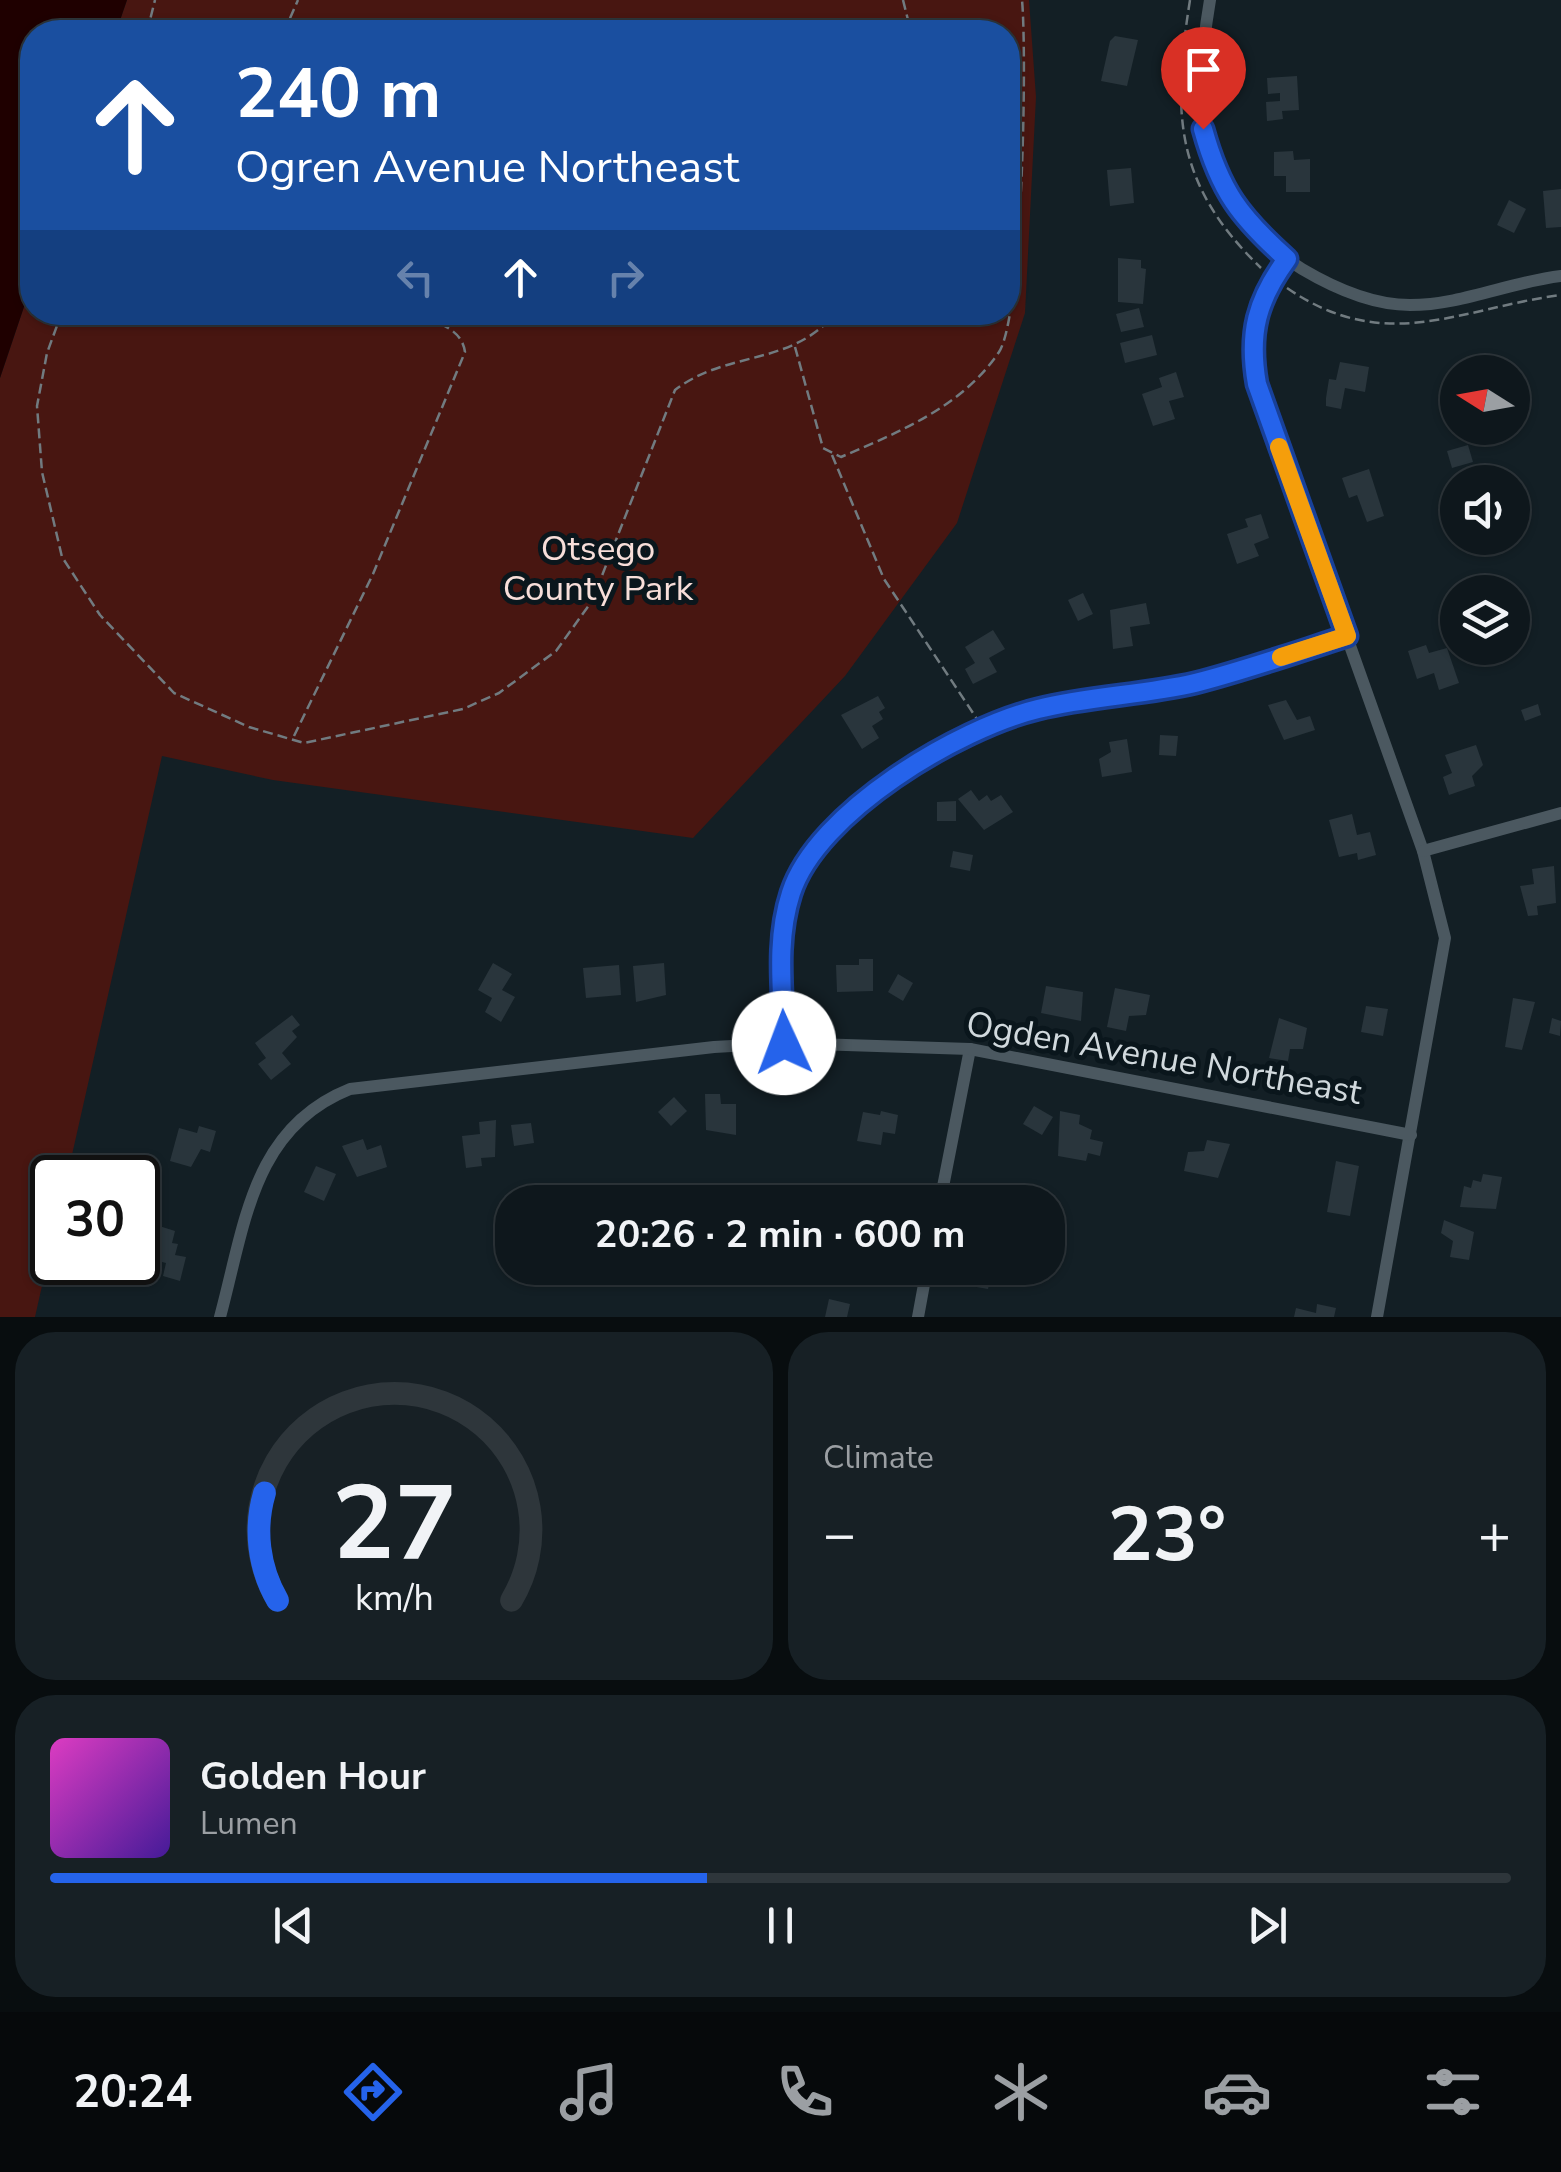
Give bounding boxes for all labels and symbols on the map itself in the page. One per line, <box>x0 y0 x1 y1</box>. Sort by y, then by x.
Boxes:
pin <box>1161 27 1246 130</box>
north arrow <box>1440 355 1530 445</box>
park label: Otsego County Park <box>503 525 694 612</box>
position arrow <box>732 991 836 1095</box>
street label: Ogden Avenue Northeast <box>963 1000 1366 1116</box>
speed limit sign: 30 <box>30 1155 160 1285</box>

